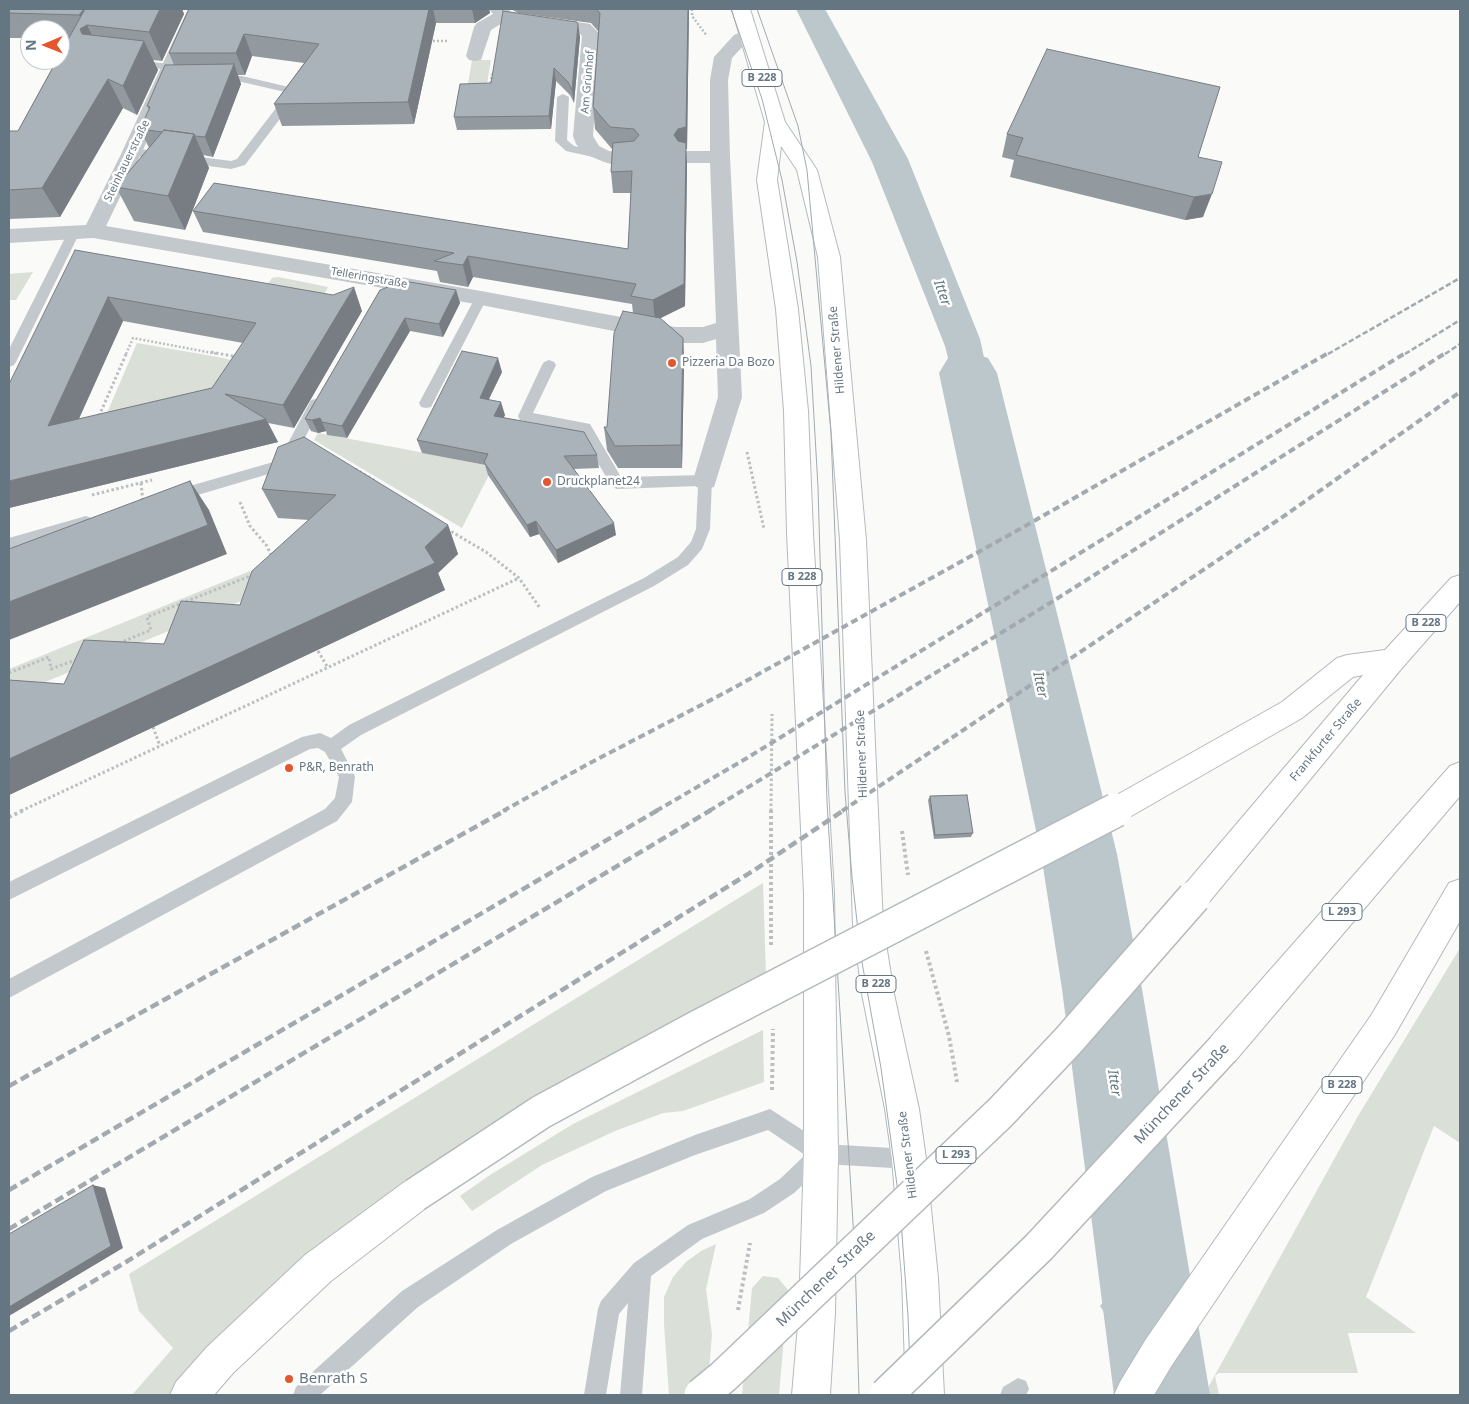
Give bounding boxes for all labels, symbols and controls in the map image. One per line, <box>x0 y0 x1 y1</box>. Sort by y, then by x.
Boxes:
north arrow <box>20 20 70 70</box>
text: N <box>21 39 40 51</box>
street label: Am Grünhof <box>579 50 597 114</box>
road number: B 228 <box>742 70 782 86</box>
street label: Steinhauerstraße <box>102 118 152 204</box>
street label: Telleringstraße <box>330 265 408 291</box>
water label: Itter <box>930 278 954 308</box>
street label: Hildener Straße <box>826 305 848 395</box>
place label: Pizzeria Da Bozo <box>682 356 775 370</box>
marker: Pizzeria Da Bozo <box>666 357 678 369</box>
place label: Druckplanet24 <box>557 475 640 489</box>
marker: Druckplanet24 <box>541 476 553 488</box>
road number: B 228 <box>782 568 822 586</box>
road number: B 228 <box>1406 614 1446 632</box>
water label: Itter <box>1029 670 1051 700</box>
street label: Frankfurter Straße <box>1287 696 1365 784</box>
street label: Hildener Straße <box>853 710 871 798</box>
place label: P&R, Benrath <box>299 761 374 775</box>
marker: P&R, Benrath <box>283 762 295 774</box>
road number: L 293 <box>1322 904 1362 920</box>
road number: B 228 <box>856 976 896 992</box>
street label: Münchener Straße <box>1131 1040 1233 1148</box>
water label: Itter <box>1104 1069 1124 1097</box>
road number: B 228 <box>1322 1076 1362 1094</box>
street label: Hildener Straße <box>895 1110 921 1200</box>
road number: L 293 <box>936 1146 976 1164</box>
street label: Münchener Straße <box>773 1227 879 1331</box>
place label: Benrath S <box>299 1370 368 1388</box>
marker: Benrath S <box>283 1373 295 1385</box>

